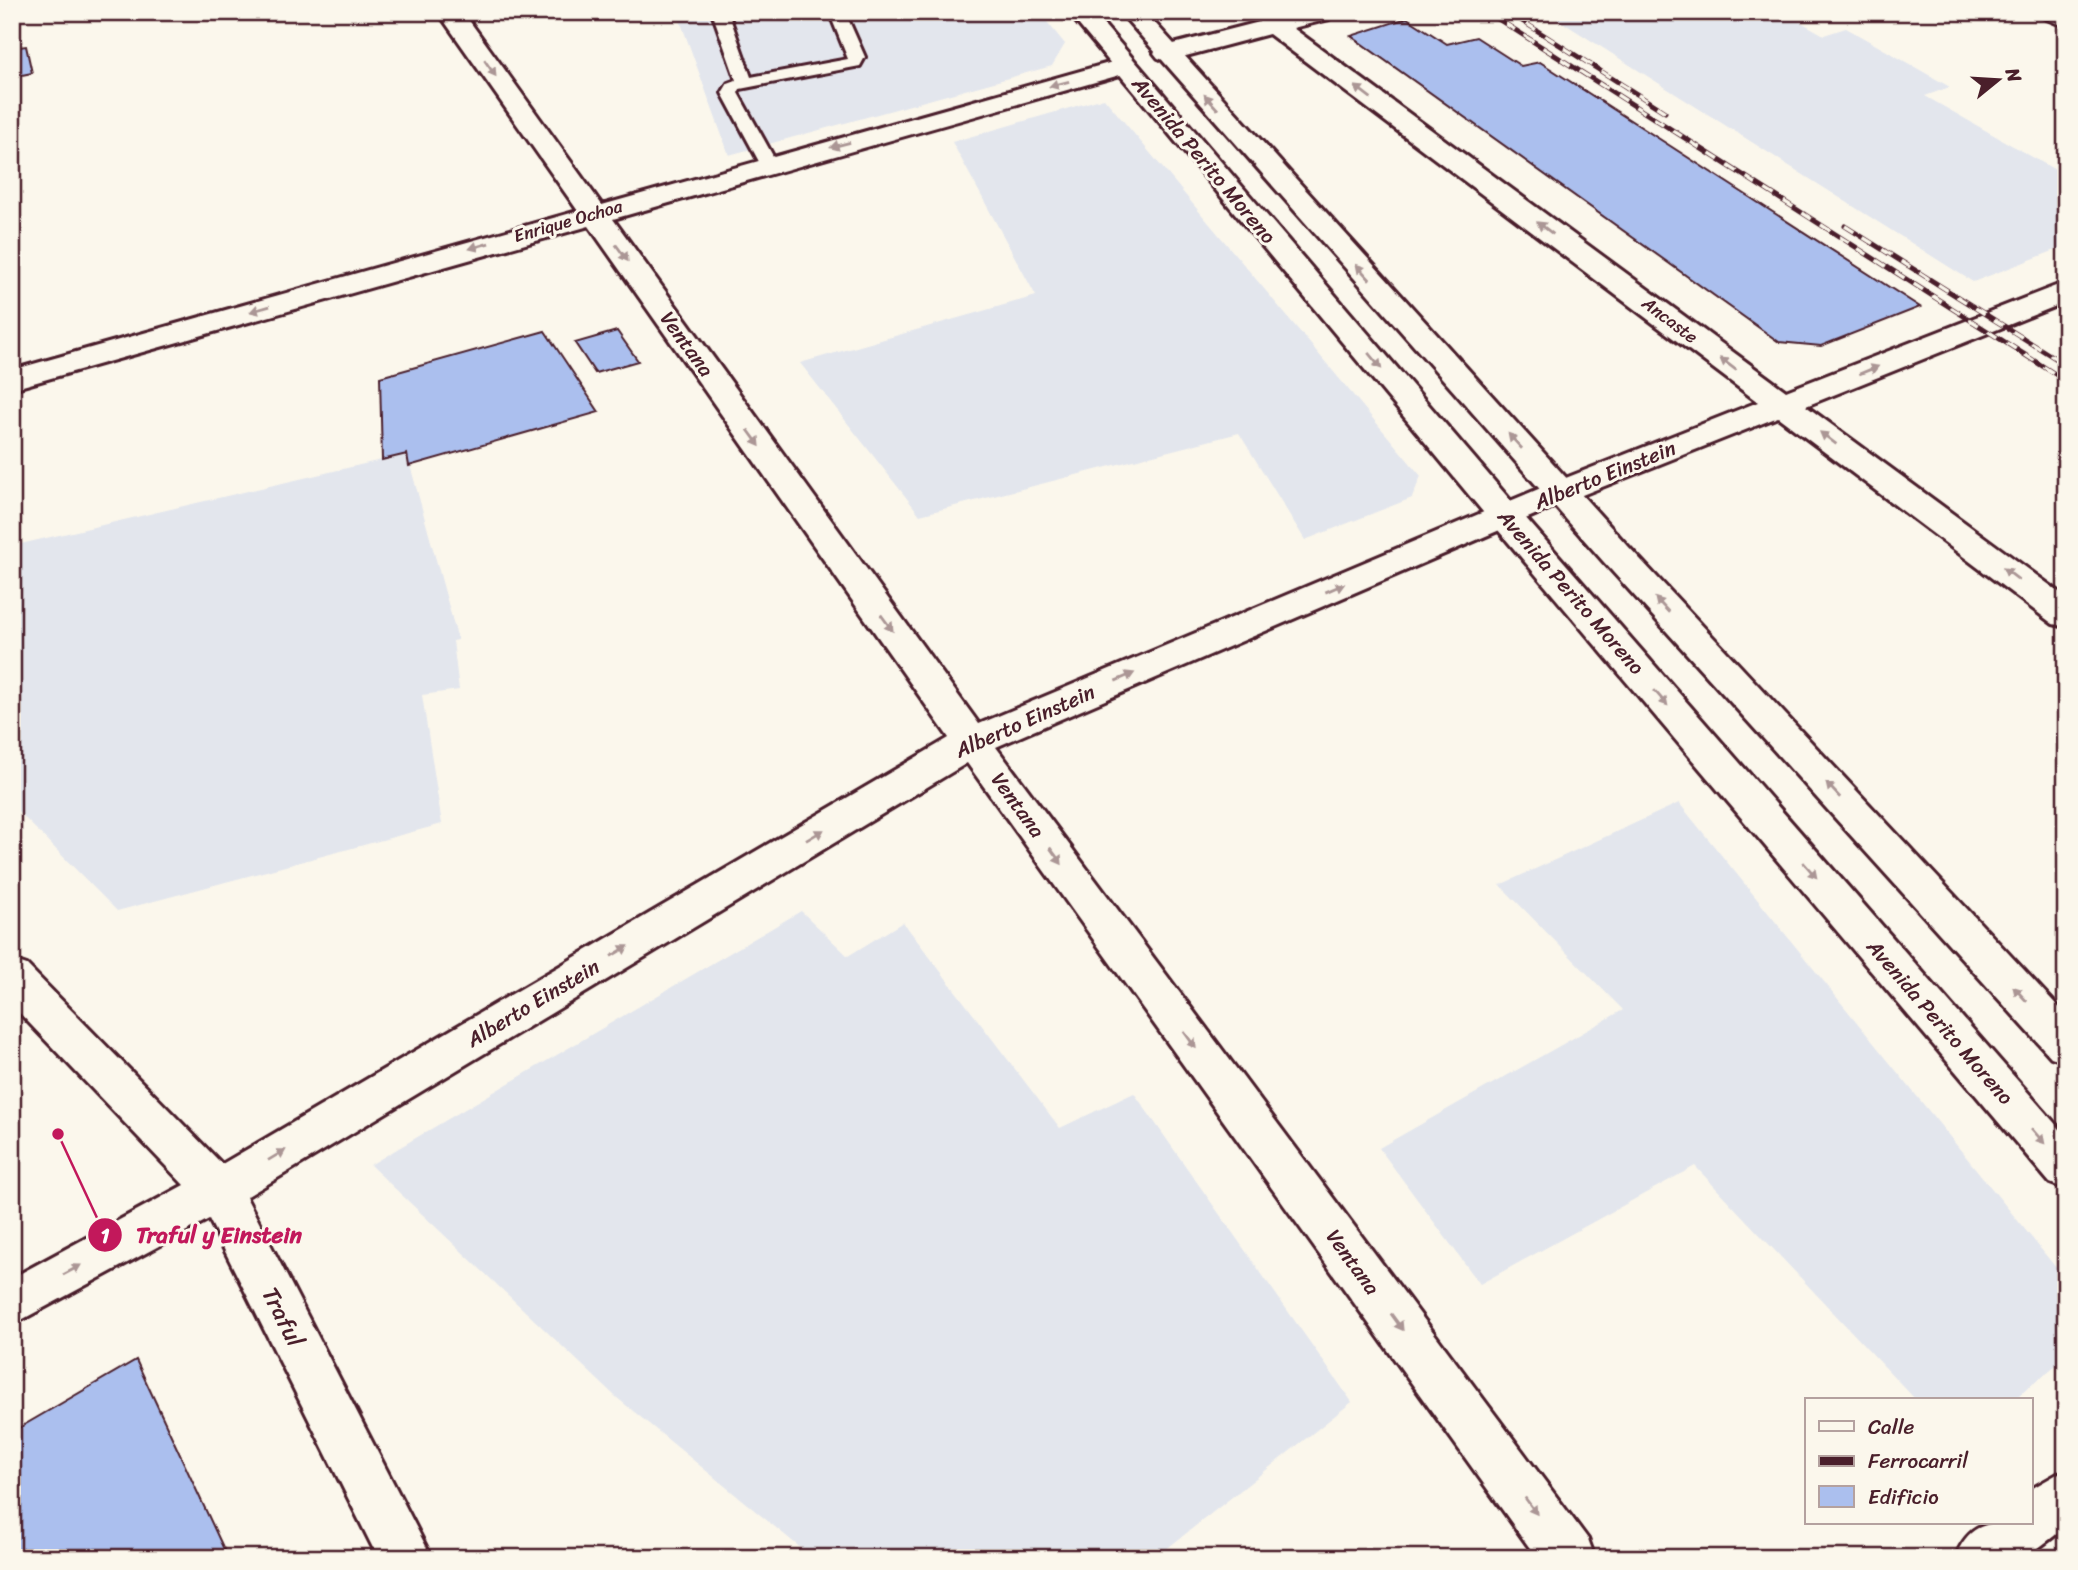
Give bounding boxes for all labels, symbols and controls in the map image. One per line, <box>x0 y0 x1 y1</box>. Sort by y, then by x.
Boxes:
north arrow <box>1962 46 2032 116</box>
one-way arrow <box>483 59 497 77</box>
text: N <box>1996 63 2032 87</box>
street label: Avenida Perito Moreno <box>1121 66 1286 253</box>
one-way arrow <box>1048 80 1069 90</box>
one-way arrow <box>1354 85 1372 99</box>
one-way arrow <box>1204 94 1219 111</box>
one-way arrow <box>829 140 851 151</box>
street label: Enrique Ochoa <box>510 190 627 252</box>
one-way arrow <box>1536 221 1554 235</box>
one-way arrow <box>468 242 489 252</box>
one-way arrow <box>615 244 629 262</box>
one-way arrow <box>1355 263 1371 281</box>
street label: Ancaste <box>1634 287 1705 352</box>
street label: Ventana <box>650 303 725 386</box>
one-way arrow <box>250 304 271 314</box>
one-way arrow <box>1367 353 1382 370</box>
one-way arrow <box>1719 357 1737 371</box>
one-way arrow <box>1858 364 1879 375</box>
one-way arrow <box>747 429 761 447</box>
street label: Alberto Einstein <box>1527 429 1682 521</box>
one-way arrow <box>1819 432 1837 446</box>
one-way arrow <box>1507 433 1523 450</box>
street label: Avenida Perito Moreno <box>1487 499 1654 684</box>
one-way arrow <box>2002 567 2020 581</box>
one-way arrow <box>1324 582 1345 593</box>
one-way arrow <box>1654 596 1670 614</box>
one-way arrow <box>880 614 894 632</box>
one-way arrow <box>1115 671 1136 682</box>
street label: Alberto Einstein <box>948 673 1101 769</box>
one-way arrow <box>1654 688 1669 706</box>
street label: Ventana <box>981 764 1056 847</box>
one-way arrow <box>1825 782 1841 799</box>
one-way arrow <box>806 829 825 841</box>
one-way arrow <box>1049 847 1063 865</box>
one-way arrow <box>1802 862 1817 879</box>
street label: Avenida Perito Moreno <box>1856 929 2023 1114</box>
one-way arrow <box>610 945 629 958</box>
street label: Alberto Einstein <box>458 948 607 1058</box>
one-way arrow <box>2012 986 2028 1003</box>
one-way arrow <box>1183 1031 1197 1049</box>
one-way arrow <box>2030 1127 2046 1145</box>
one-way arrow <box>267 1149 286 1161</box>
callout: Traful y Einstein <box>87 1213 316 1257</box>
text: Traful y Einstein <box>136 1215 303 1256</box>
text: 1 <box>100 1217 110 1255</box>
street label: Ventana <box>1316 1221 1391 1304</box>
one-way arrow <box>62 1264 82 1276</box>
street label: Traful <box>250 1279 317 1356</box>
one-way arrow <box>1389 1313 1404 1331</box>
legend <box>1805 1398 2032 1524</box>
text: Calle <box>1868 1408 1915 1446</box>
text: Ferrocarril <box>1868 1442 1969 1480</box>
text: Edificio <box>1868 1478 1939 1516</box>
one-way arrow <box>1524 1497 1538 1515</box>

